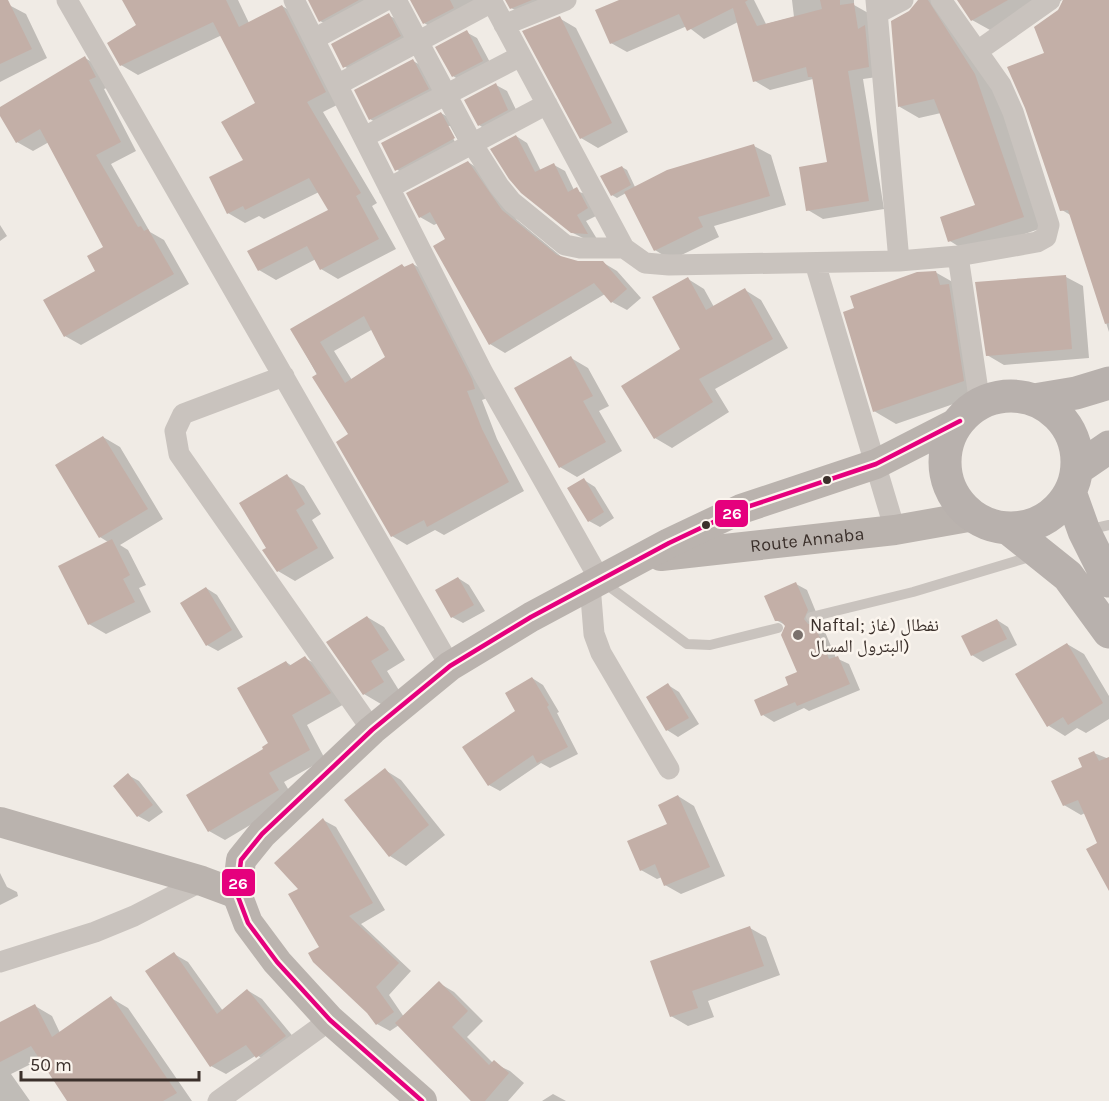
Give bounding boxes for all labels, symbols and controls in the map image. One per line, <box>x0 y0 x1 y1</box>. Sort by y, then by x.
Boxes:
unlabelled marker <box>821 474 833 486</box>
line badge: 26 <box>714 499 749 528</box>
text: 26 <box>722 504 742 523</box>
unlabelled marker <box>700 519 712 531</box>
street label: Route Annaba <box>749 523 865 557</box>
place label: Naftal; نفطال (غاز البترول المسال) <box>810 614 939 657</box>
marker: Naftal; نفطال (غاز البترول المسال) <box>791 628 805 642</box>
line badge: 26 <box>221 868 256 897</box>
text: 26 <box>228 874 248 893</box>
scale bar <box>21 1044 200 1082</box>
text: 50 m <box>30 1054 72 1076</box>

